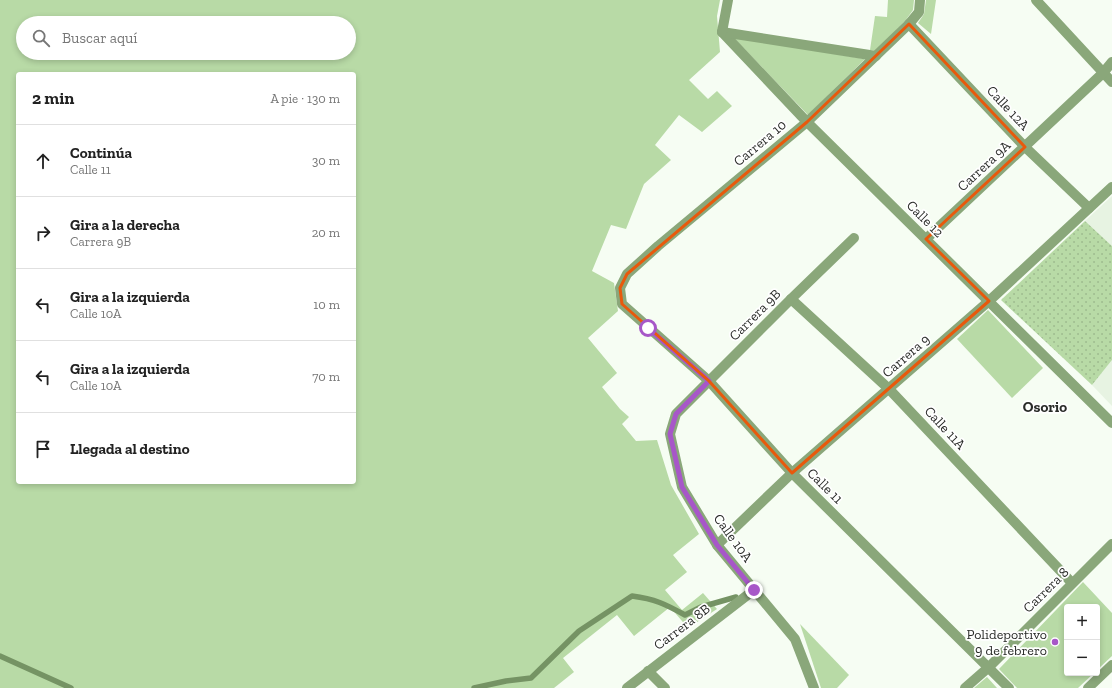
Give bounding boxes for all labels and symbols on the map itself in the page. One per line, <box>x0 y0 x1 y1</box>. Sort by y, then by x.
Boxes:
street label: Calle 12A <box>983 82 1033 134</box>
street label: Carrera 10 <box>730 116 790 170</box>
street label: Carrera 9A <box>954 136 1015 195</box>
street label: Calle 12 <box>903 197 947 241</box>
street label: Carrera 9B <box>726 286 784 344</box>
route start <box>639 319 657 337</box>
street label: Carrera 9 <box>879 331 933 381</box>
district label: Osorio <box>1023 398 1067 416</box>
street label: Calle 11A <box>921 403 970 454</box>
street label: Calle 11 <box>804 465 847 508</box>
street label: Calle 10A <box>710 511 757 566</box>
street label: Carrera 8 <box>1020 564 1072 616</box>
route end <box>745 581 763 599</box>
street label: Carrera 8B <box>651 600 713 654</box>
place label: Polideportivo 9 de febrero <box>966 626 1047 659</box>
marker: Polideportivo 9 de febrero <box>1050 637 1060 647</box>

